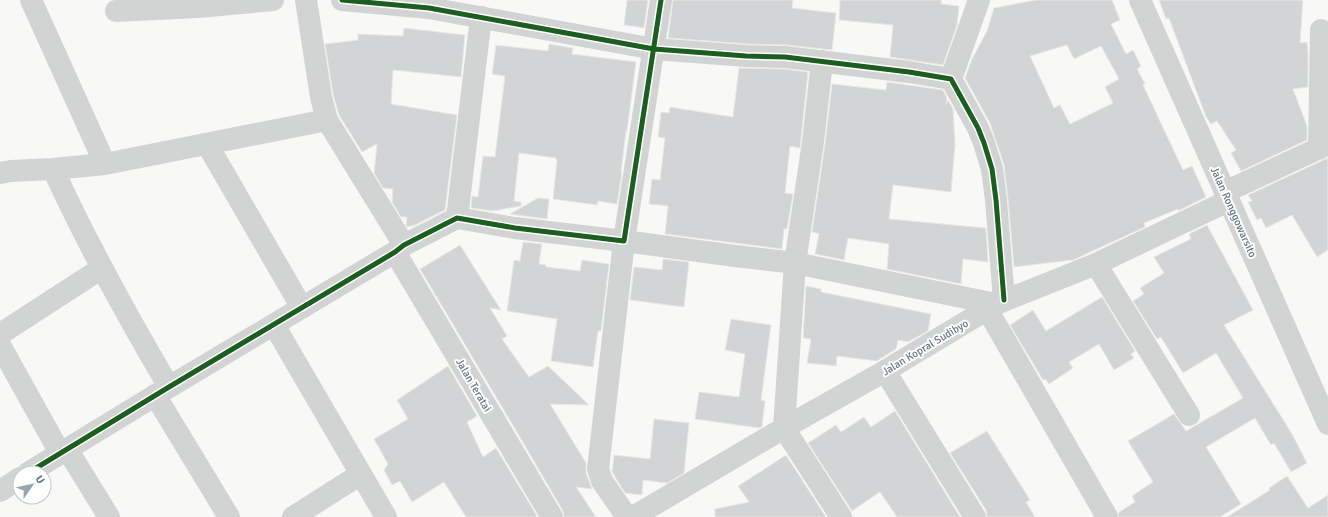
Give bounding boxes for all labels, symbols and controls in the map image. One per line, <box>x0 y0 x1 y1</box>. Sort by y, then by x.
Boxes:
street label: Jalan Ronggowarsito <box>1208 165 1259 260</box>
street label: Jalan Kopral Sudibyo <box>880 316 971 378</box>
street label: Jalan Teratai <box>453 356 494 414</box>
north arrow <box>12 465 52 505</box>
text: U <box>32 473 47 486</box>

